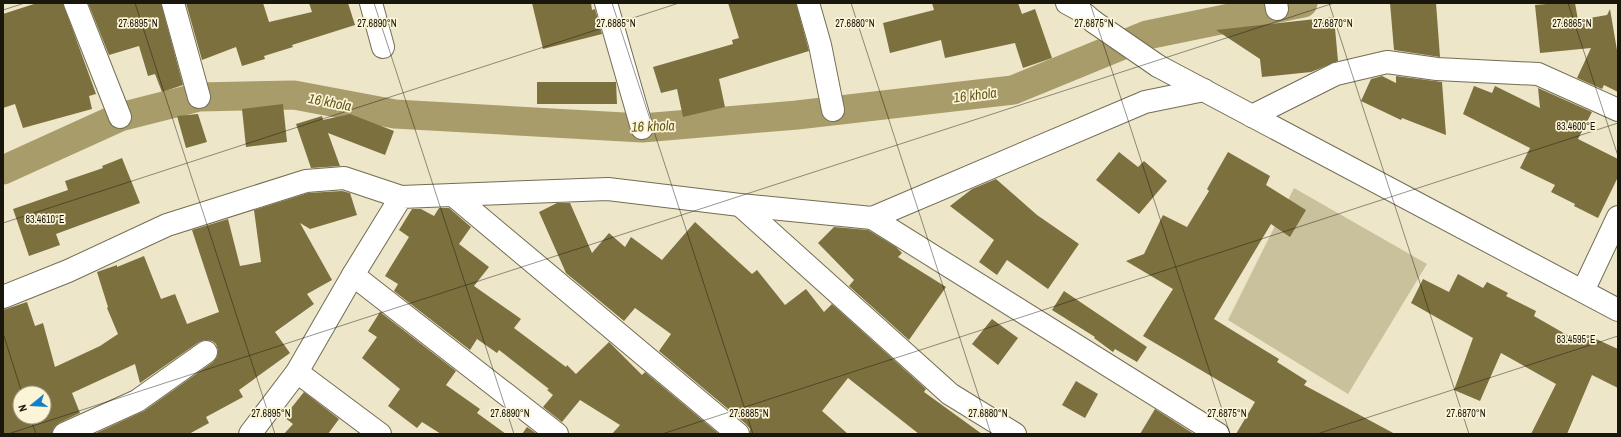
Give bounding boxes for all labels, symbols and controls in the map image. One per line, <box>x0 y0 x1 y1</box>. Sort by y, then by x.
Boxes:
text: 27.6895°N <box>118 17 158 30</box>
text: 27.6890°N <box>357 17 397 30</box>
text: 27.6885°N <box>596 17 636 30</box>
text: 27.6880°N <box>835 17 875 30</box>
text: 27.6875°N <box>1074 17 1114 30</box>
text: 27.6870°N <box>1313 17 1353 30</box>
text: 27.6865°N <box>1552 17 1592 30</box>
water label: 16 khola <box>952 83 998 107</box>
water label: 16 khola <box>307 89 353 115</box>
water label: 16 khola <box>631 116 675 136</box>
text: 83.4600°E <box>1556 120 1596 133</box>
text: 83.4610°E <box>25 213 65 226</box>
text: 83.4595°E <box>1556 333 1596 346</box>
north arrow <box>12 385 52 425</box>
text: N <box>15 403 30 413</box>
text: 27.6895°N <box>251 407 291 420</box>
text: 27.6890°N <box>490 407 530 420</box>
text: 27.6885°N <box>729 407 769 420</box>
text: 27.6880°N <box>968 407 1008 420</box>
text: 27.6875°N <box>1207 407 1247 420</box>
text: 27.6870°N <box>1446 407 1486 420</box>

